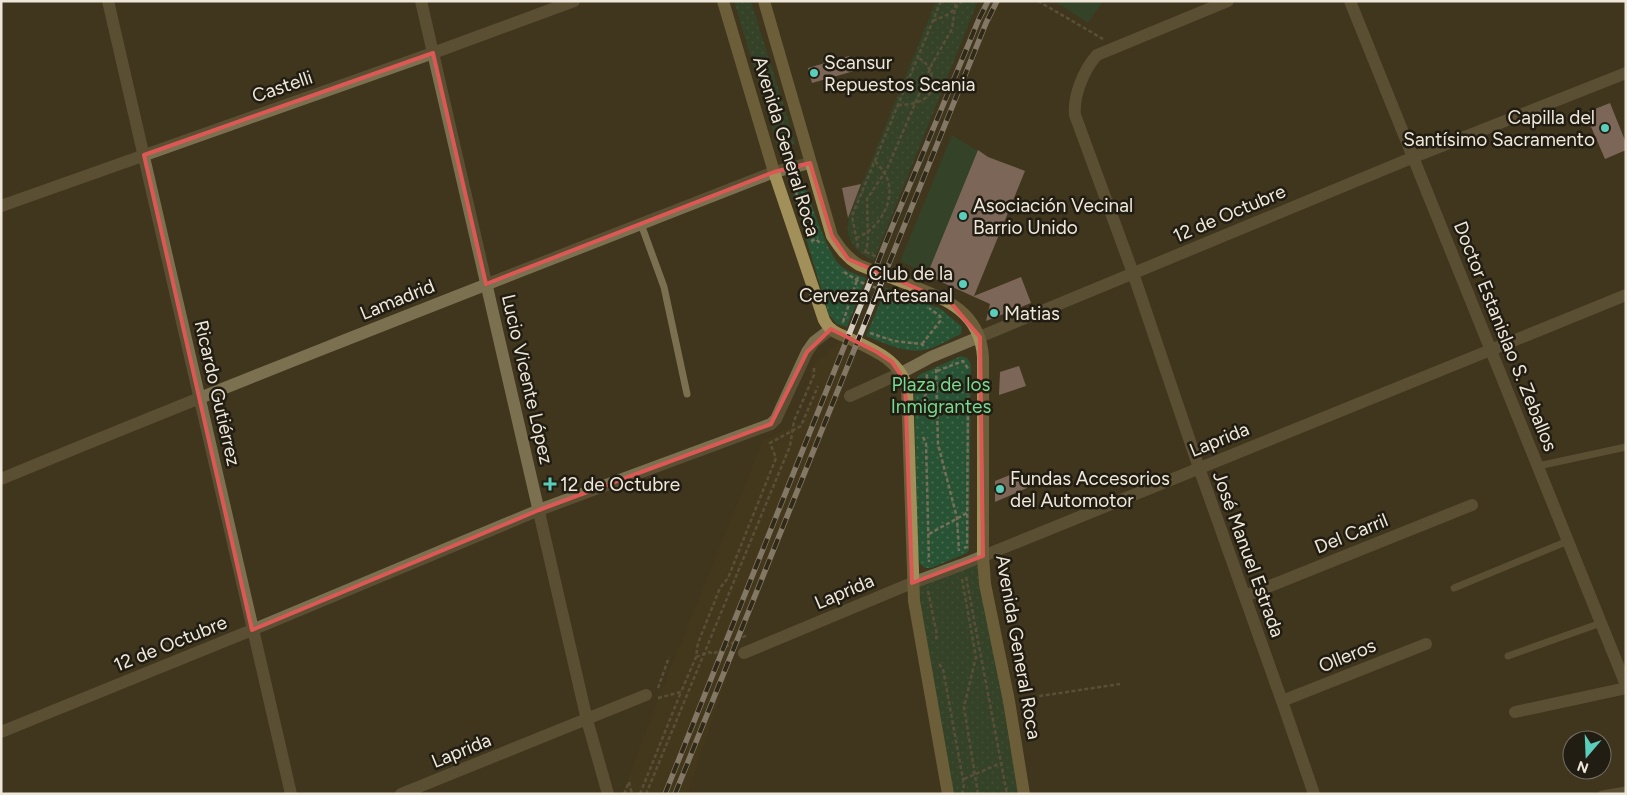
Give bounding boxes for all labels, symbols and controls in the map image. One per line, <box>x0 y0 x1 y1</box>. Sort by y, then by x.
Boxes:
place label: Scansur Repuestos Scania <box>824 51 975 96</box>
street label: Avenida General Roca <box>748 53 825 239</box>
street label: Castelli <box>249 65 315 108</box>
marker: Scansur Repuestos Scania <box>808 67 820 79</box>
place label: Capilla del Santísimo Sacramento <box>1403 106 1595 151</box>
marker: Capilla del Santísimo Sacramento <box>1599 122 1611 134</box>
street label: 12 de Octubre <box>1169 179 1289 248</box>
place label: Asociación Vecinal Barrio Unido <box>973 194 1133 239</box>
marker: Asociación Vecinal Barrio Unido <box>957 210 969 222</box>
street label: Doctor Estanislao S. Zeballos <box>1449 218 1562 455</box>
place label: Club de la Cerveza Artesanal <box>799 262 953 307</box>
street label: Lamadrid <box>356 274 438 325</box>
marker: Club de la Cerveza Artesanal <box>957 278 969 290</box>
street label: Lucio Vicente López <box>497 292 558 466</box>
place label: Matias <box>1004 302 1060 325</box>
marker: Matias <box>988 307 1000 319</box>
street label: Ricardo Gutiérrez <box>190 318 245 468</box>
park label: Plaza de los Inmigrantes <box>891 373 991 418</box>
street label: Laprida <box>1186 417 1252 462</box>
place label: Fundas Accesorios del Automotor <box>1010 467 1170 512</box>
street label: José Manuel Estrada <box>1208 468 1289 640</box>
place label: 12 de Octubre <box>560 473 680 496</box>
marker: 12 de Octubre <box>544 478 556 490</box>
marker: Fundas Accesorios del Automotor <box>994 483 1006 495</box>
street label: Del Carril <box>1311 508 1391 559</box>
street label: Avenida General Roca <box>991 553 1046 741</box>
street label: Laprida <box>811 569 877 614</box>
street label: 12 de Octubre <box>110 610 230 677</box>
street label: Olleros <box>1315 634 1379 677</box>
street label: Laprida <box>428 728 494 773</box>
north arrow <box>1562 730 1612 780</box>
text: N <box>1575 757 1591 777</box>

